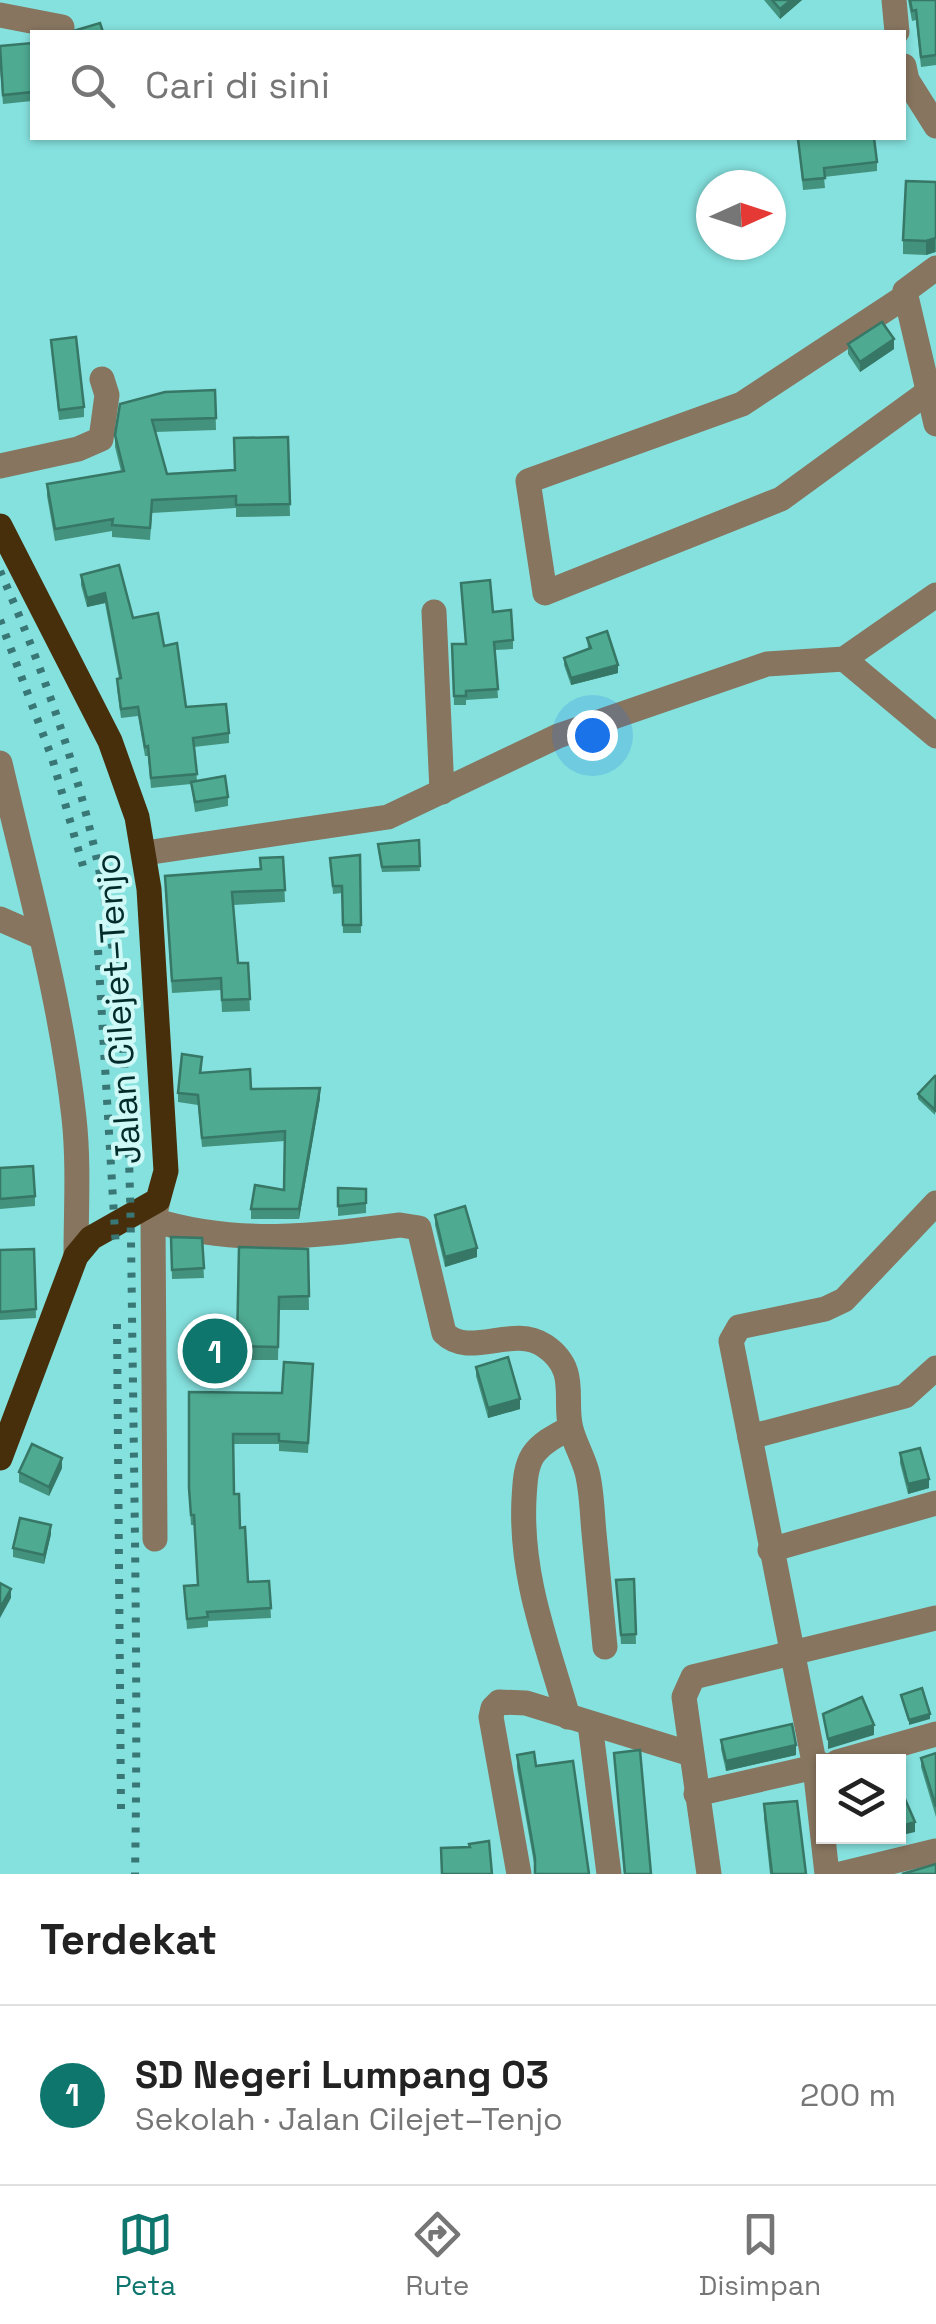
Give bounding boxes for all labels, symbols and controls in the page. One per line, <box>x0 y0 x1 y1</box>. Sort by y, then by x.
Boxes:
search box <box>30 30 906 140</box>
icon: search <box>65 58 120 113</box>
text: Cari di sini <box>145 61 330 109</box>
north arrow <box>696 170 786 260</box>
your location <box>567 710 618 761</box>
street label: Jalan Cilejet–Tenjo <box>85 852 151 1166</box>
pin: 1 <box>182 1314 248 1388</box>
map controls <box>816 1754 906 1844</box>
button: layers <box>816 1754 906 1844</box>
text: Terdekat <box>40 1913 217 1966</box>
text: SD Negeri Lumpang 03 <box>135 2051 549 2099</box>
text: 1 <box>65 2075 80 2115</box>
text: 200 m <box>800 2075 896 2115</box>
text: Sekolah · Jalan Cilejet–Tenjo <box>135 2099 563 2139</box>
tab: Peta <box>115 2207 176 2303</box>
tab: Rute <box>406 2207 469 2303</box>
tab: Disimpan <box>699 2207 821 2303</box>

